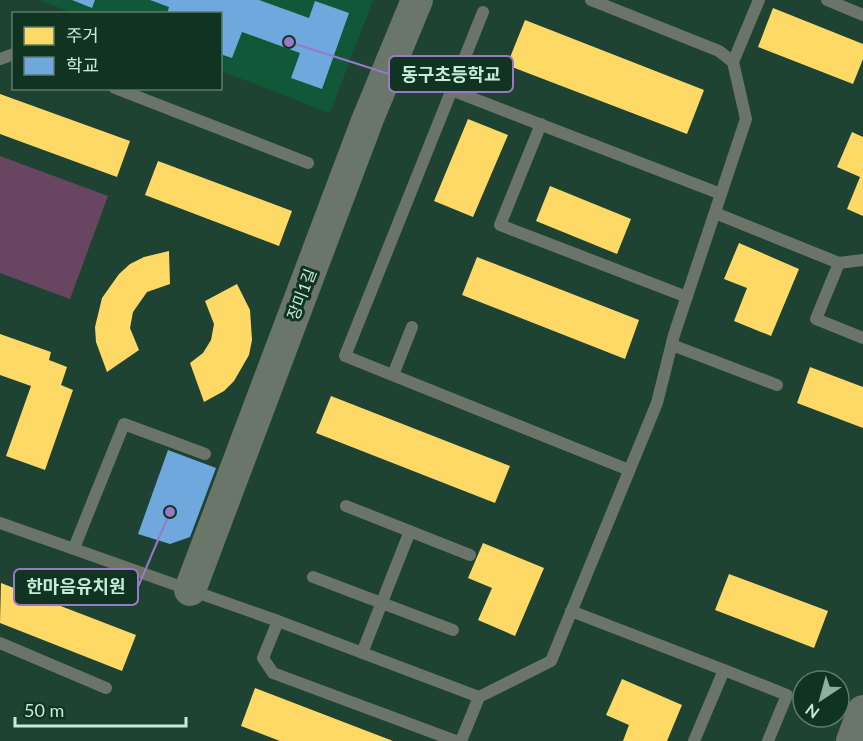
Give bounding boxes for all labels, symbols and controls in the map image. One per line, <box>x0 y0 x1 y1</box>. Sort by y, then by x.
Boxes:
legend <box>12 12 222 90</box>
text: 주거 <box>66 24 99 46</box>
text: 학교 <box>66 54 99 76</box>
callout: 동구초등학교 <box>389 56 513 92</box>
text: 동구초등학교 <box>401 63 501 85</box>
street label: 장미1길 <box>283 266 319 322</box>
callout: 한마음유치원 <box>14 569 138 605</box>
text: 한마음유치원 <box>26 575 126 597</box>
north arrow <box>791 669 851 729</box>
scale bar <box>15 690 186 728</box>
text: 50 m <box>24 699 64 721</box>
text: N <box>801 700 822 723</box>

